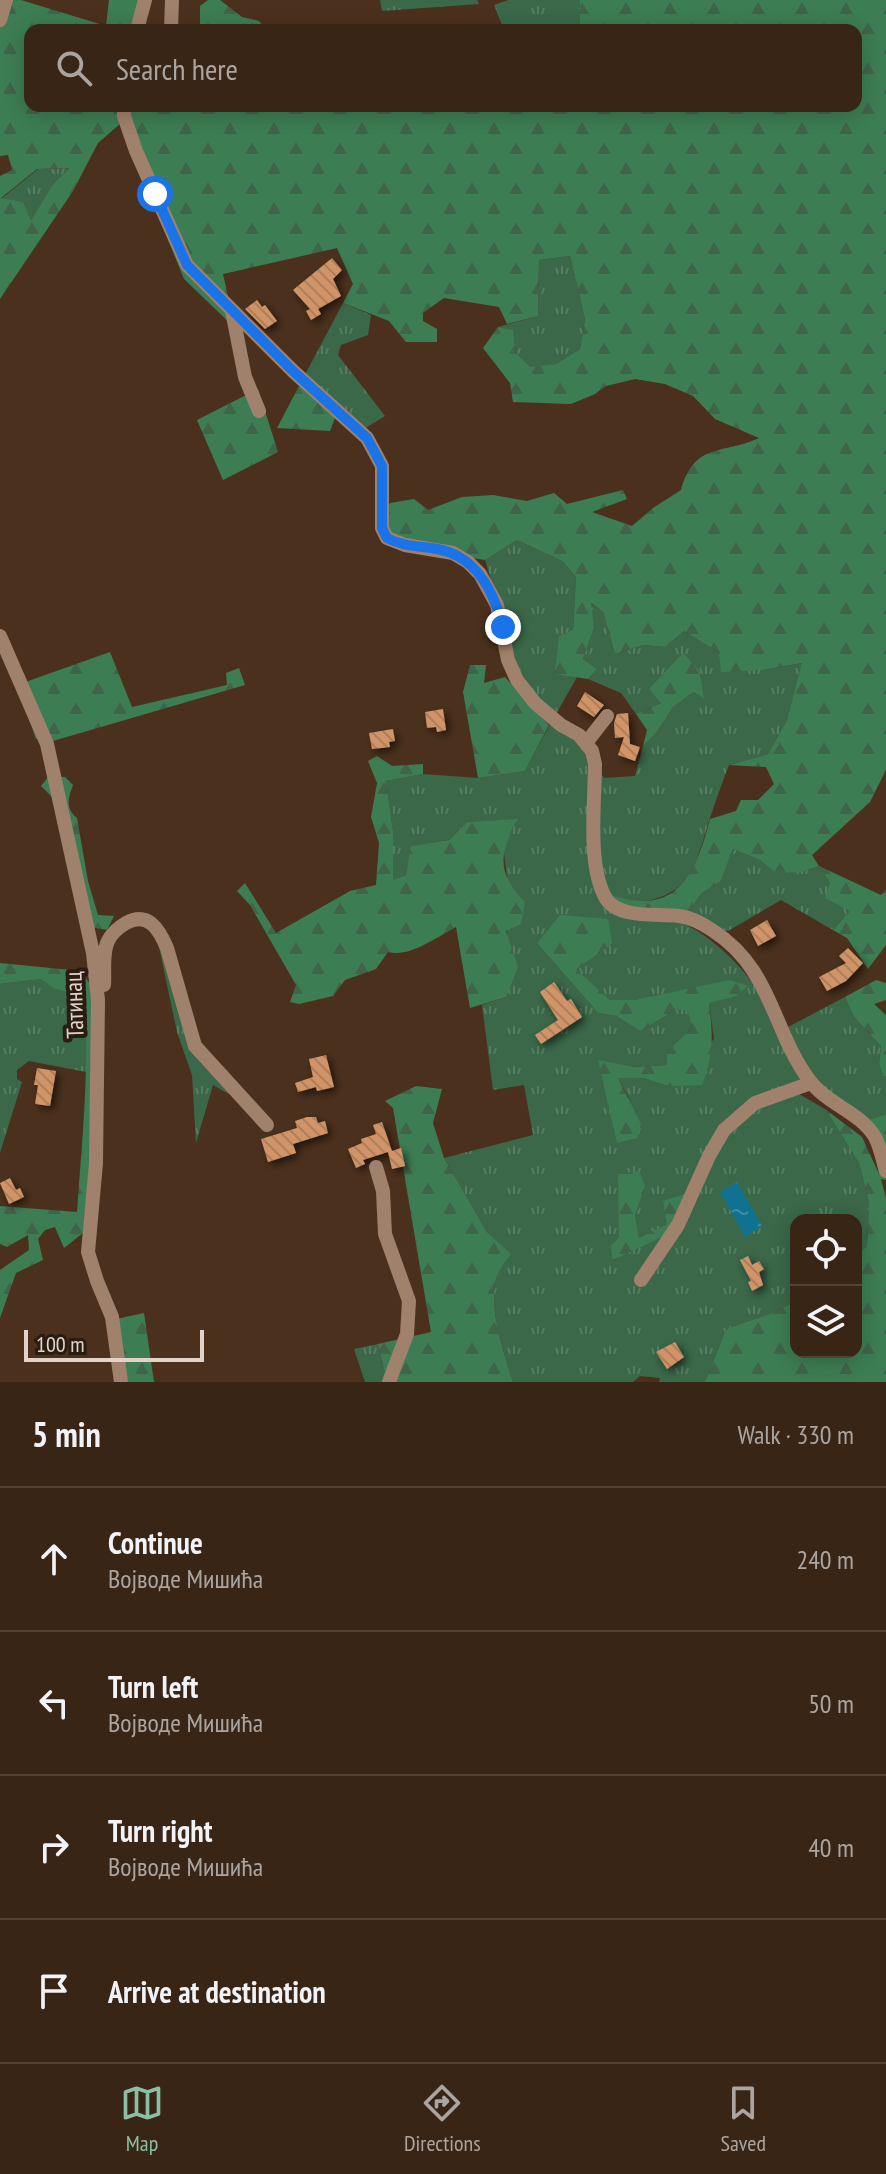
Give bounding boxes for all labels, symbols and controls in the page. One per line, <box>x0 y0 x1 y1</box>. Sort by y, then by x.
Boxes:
search box <box>24 24 862 112</box>
icon: search <box>52 46 96 90</box>
text: Search here <box>116 49 238 88</box>
route start <box>137 176 173 212</box>
route end <box>485 609 521 645</box>
street label: Татинац <box>57 971 91 1039</box>
map controls <box>790 1214 862 1358</box>
button: locate <box>790 1214 862 1286</box>
button: layers <box>790 1286 862 1358</box>
scale bar <box>24 1326 204 1362</box>
text: 100 m <box>36 1330 85 1358</box>
text: 5 min <box>32 1412 101 1456</box>
text: Walk · 330 m <box>737 1418 854 1451</box>
text: Continue <box>108 1523 203 1562</box>
icon: ahead <box>32 1537 76 1581</box>
text: 240 m <box>796 1543 854 1576</box>
text: Војводе Мишића <box>108 1562 263 1595</box>
text: Turn left <box>108 1667 198 1706</box>
icon: left <box>32 1681 76 1725</box>
text: 50 m <box>808 1687 854 1720</box>
text: Војводе Мишића <box>108 1706 263 1739</box>
text: Turn right <box>108 1811 212 1850</box>
icon: right <box>32 1825 76 1869</box>
text: 40 m <box>808 1831 854 1864</box>
text: Војводе Мишића <box>108 1850 263 1883</box>
icon: arrive <box>32 1969 76 2013</box>
text: Arrive at destination <box>108 1972 326 2011</box>
tab: Map <box>120 2081 164 2157</box>
tab: Directions <box>404 2081 481 2157</box>
tab: Saved <box>721 2081 766 2157</box>

